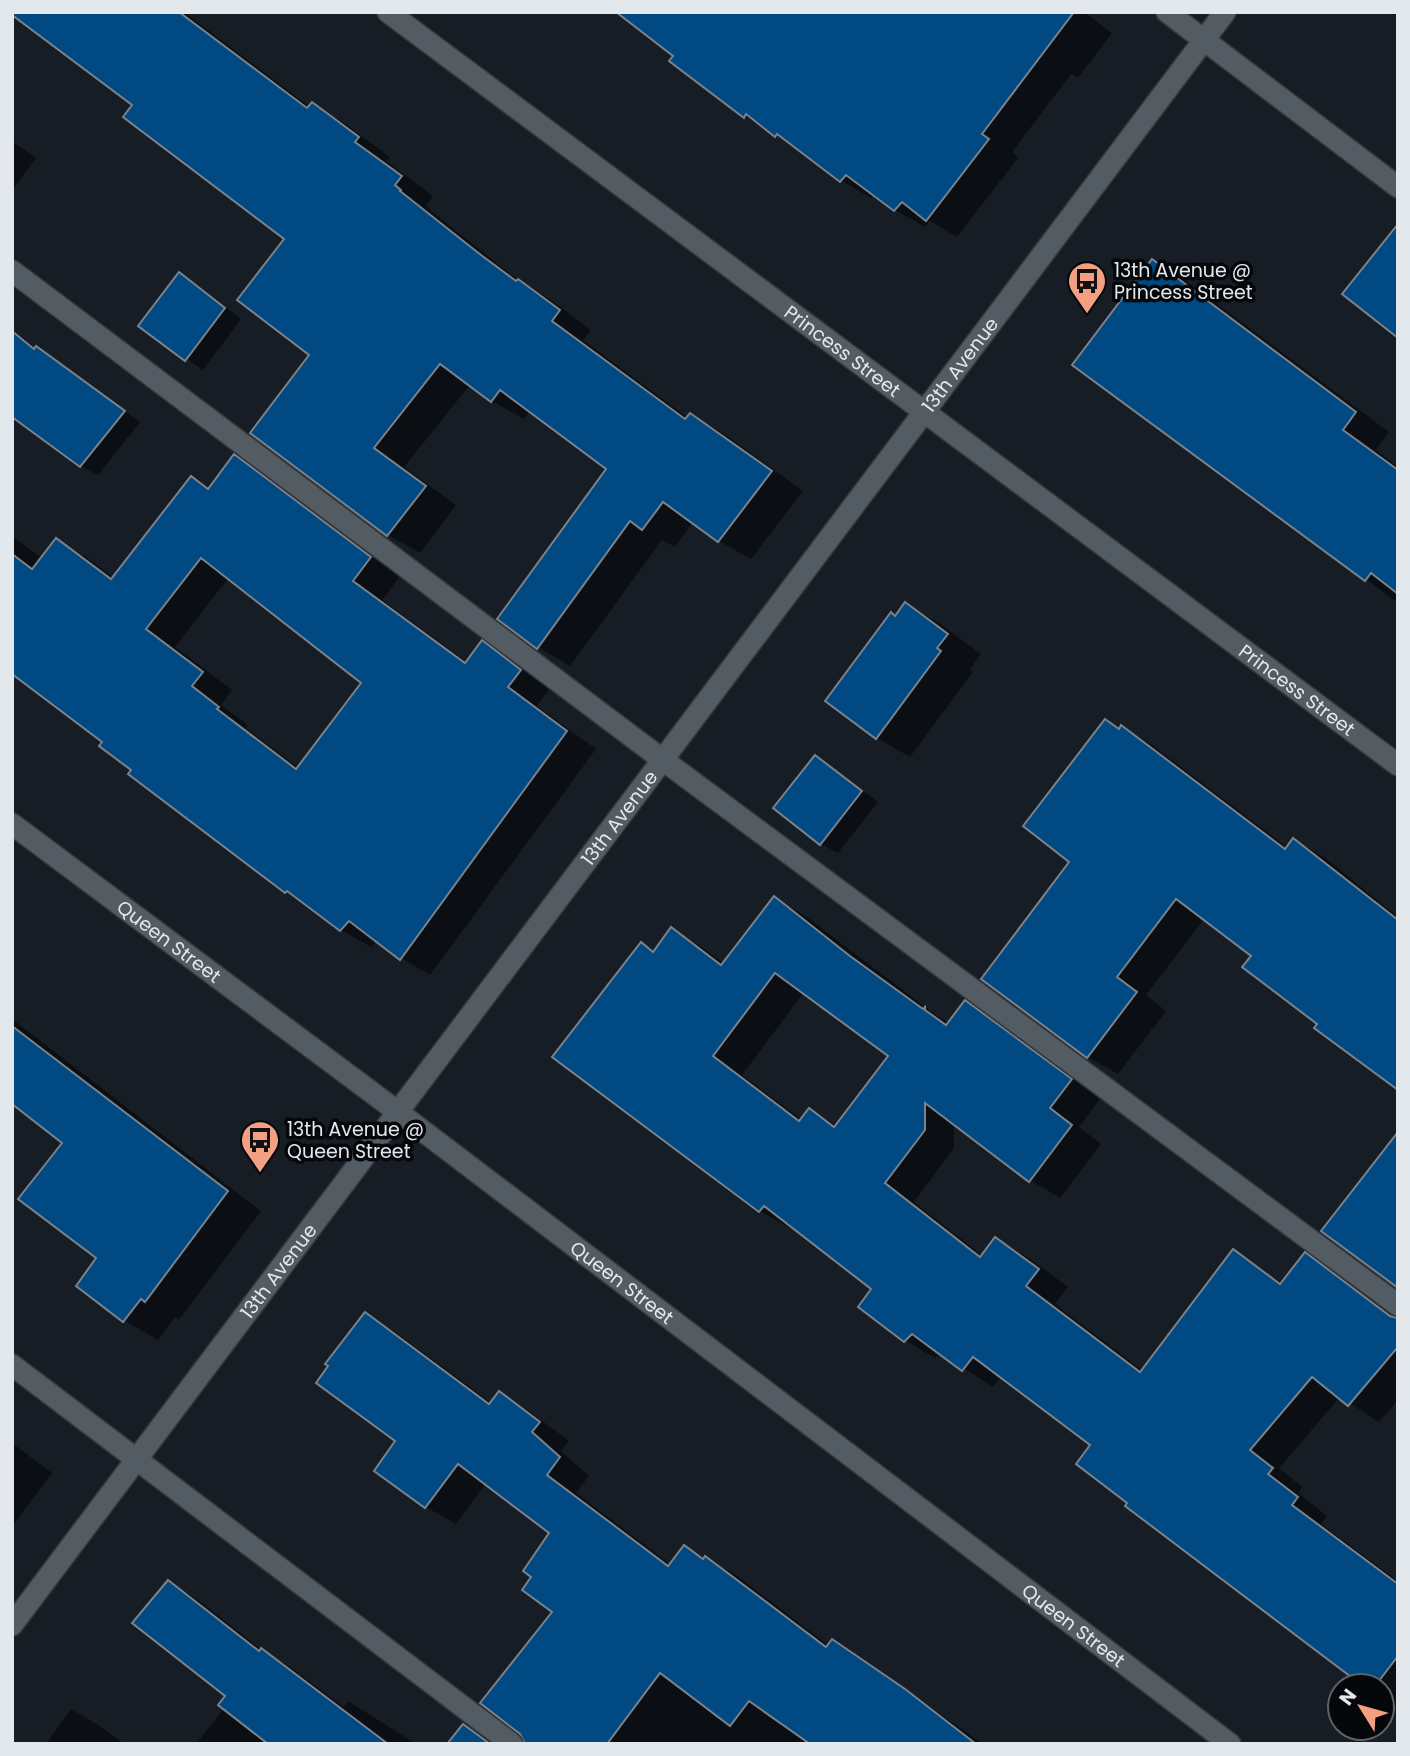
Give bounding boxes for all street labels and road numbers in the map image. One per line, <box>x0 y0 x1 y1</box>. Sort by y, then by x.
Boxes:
street label: Princess Street <box>779 299 906 403</box>
street label: 13th Avenue <box>915 311 1005 418</box>
street label: Princess Street <box>1233 637 1361 742</box>
street label: 13th Avenue <box>574 765 664 871</box>
street label: Queen Street <box>111 893 227 989</box>
street label: 13th Avenue <box>234 1218 323 1324</box>
street label: Queen Street <box>565 1234 680 1330</box>
street label: Queen Street <box>1016 1577 1131 1673</box>

